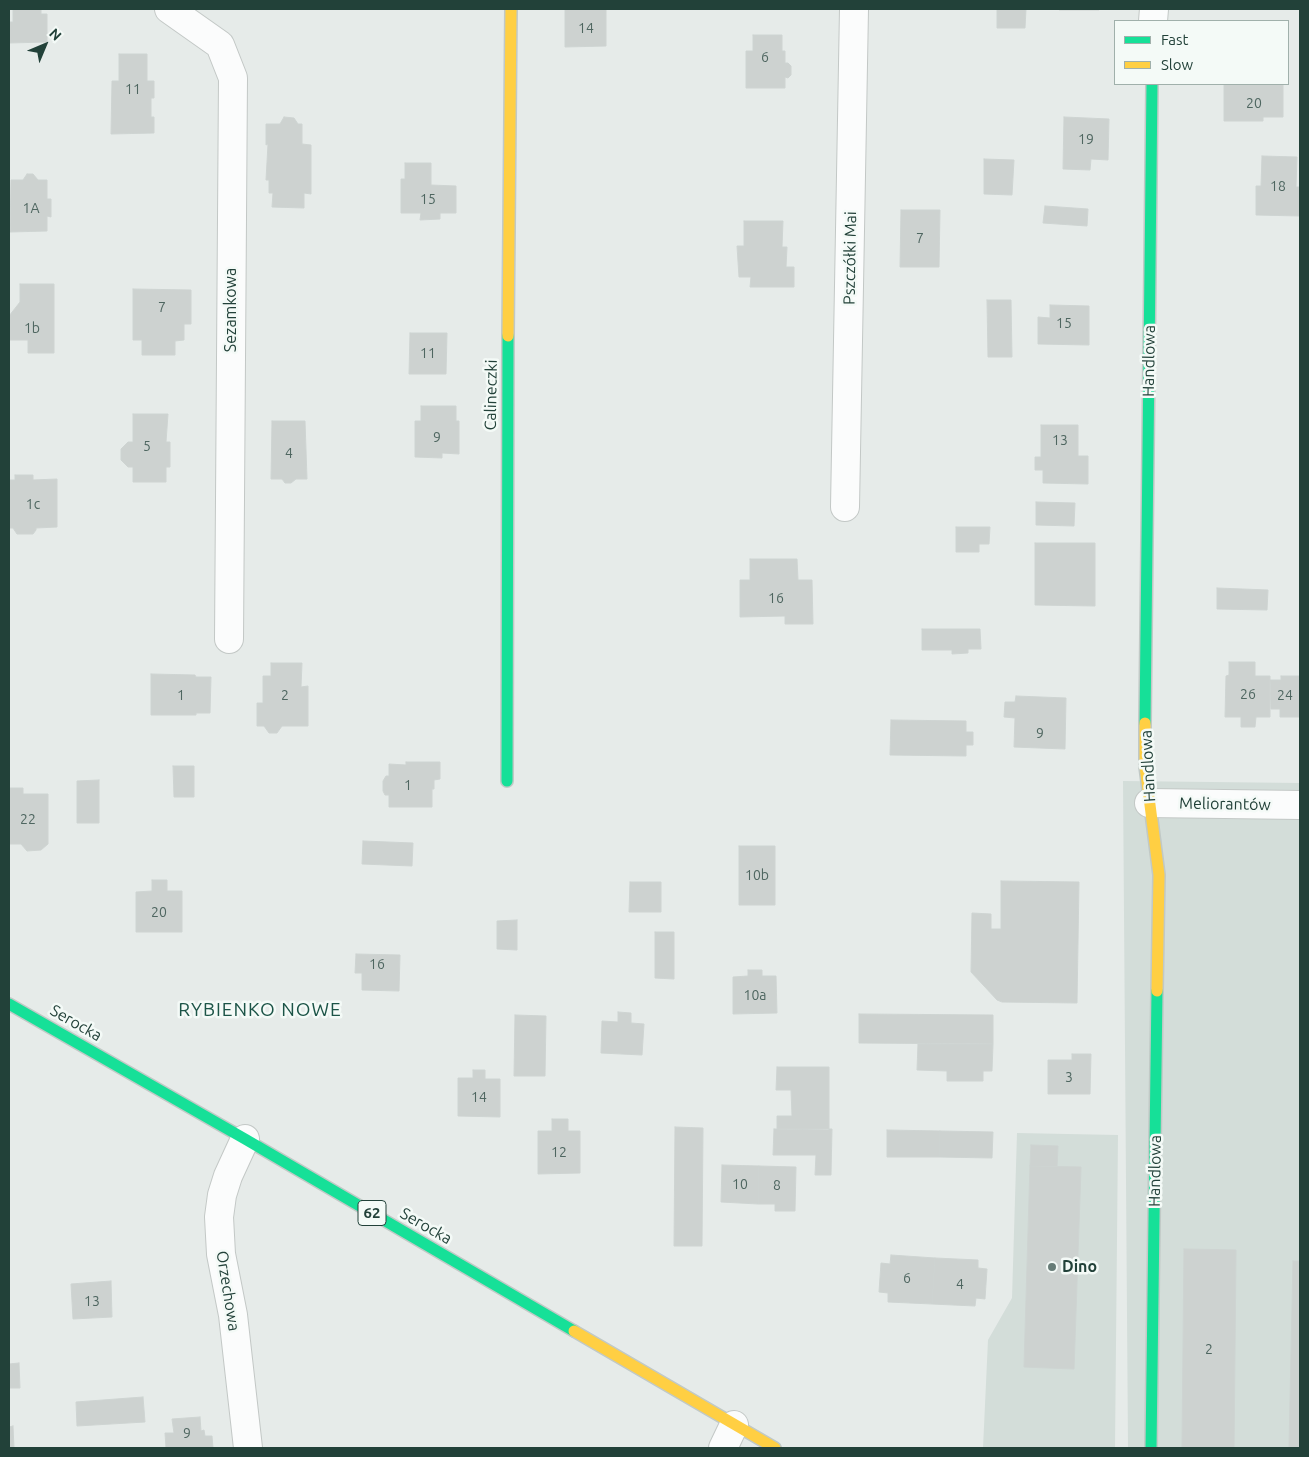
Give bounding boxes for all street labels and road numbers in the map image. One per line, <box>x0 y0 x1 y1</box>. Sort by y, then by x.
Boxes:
street label: Pszczółki Mai <box>840 211 860 305</box>
street label: Sezamkowa <box>221 268 241 352</box>
street label: Handlowa <box>1139 325 1159 397</box>
street label: Calineczki <box>481 359 501 431</box>
street label: Handlowa <box>1137 730 1159 802</box>
street label: Meliorantów <box>1179 794 1271 814</box>
street label: Serocka <box>47 1001 105 1045</box>
street label: Handlowa <box>1145 1135 1165 1207</box>
road number: 62 <box>358 1200 386 1226</box>
street label: Serocka <box>397 1204 455 1248</box>
street label: Orzechowa <box>212 1249 244 1333</box>

